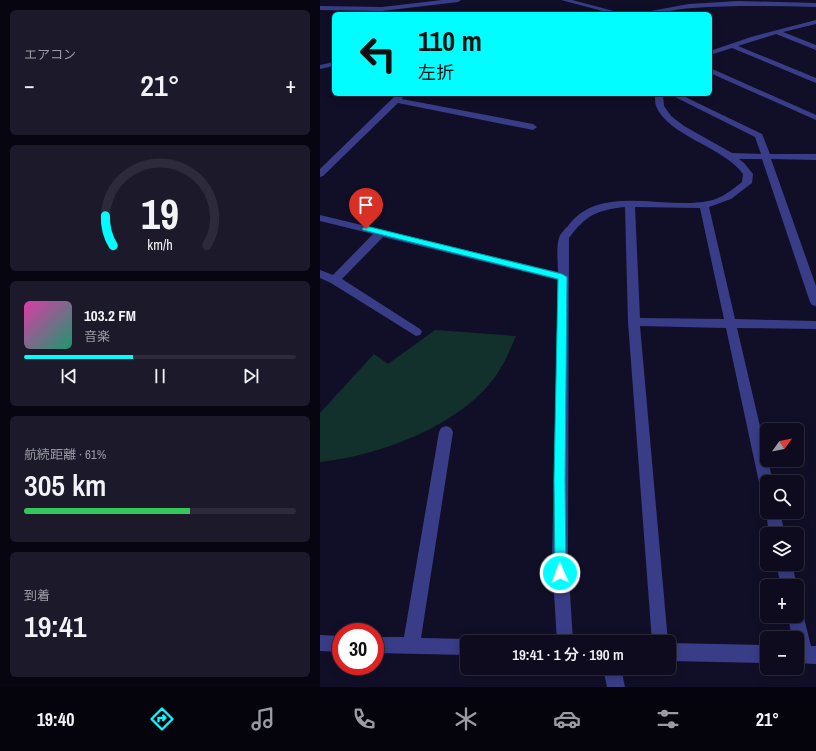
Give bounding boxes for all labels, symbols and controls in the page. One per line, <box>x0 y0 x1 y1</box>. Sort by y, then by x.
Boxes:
text: 110 m <box>418 22 482 60</box>
icon: left <box>352 28 404 80</box>
text: エアコン <box>24 46 76 63</box>
text: 左折 <box>418 60 454 85</box>
text: 21° <box>140 65 180 105</box>
text: − <box>24 70 35 100</box>
text: + <box>285 70 296 100</box>
text: 19 <box>141 186 179 242</box>
pin <box>349 188 383 229</box>
icon: arrive <box>355 194 377 216</box>
text: km/h <box>147 235 173 254</box>
text: 103.2 FM <box>84 305 136 326</box>
text: 音楽 <box>84 328 110 345</box>
icon: previous <box>58 365 80 387</box>
icon: pause <box>149 365 171 387</box>
icon: next <box>240 365 262 387</box>
north arrow <box>760 423 804 467</box>
map controls <box>760 423 804 675</box>
text: 航続距離 · 61% <box>24 446 106 463</box>
text: 305 km <box>24 465 106 505</box>
button: search <box>760 475 804 519</box>
button: layers <box>760 527 804 571</box>
position arrow <box>539 552 581 594</box>
button: + <box>760 579 804 623</box>
text: 到着 <box>24 587 50 604</box>
text: 19:41 <box>24 606 86 646</box>
speed limit sign: 30 <box>332 623 384 675</box>
button: − <box>760 631 804 675</box>
text: 19:41 · 1 分 · 190 m <box>512 644 624 665</box>
icon: directions <box>148 705 176 733</box>
icon: music <box>249 705 277 733</box>
icon: phone <box>350 705 378 733</box>
icon: climate <box>452 705 480 733</box>
icon: car <box>553 705 581 733</box>
icon: filters <box>654 705 682 733</box>
text: 19:40 <box>37 707 74 732</box>
text: 21° <box>756 707 779 732</box>

